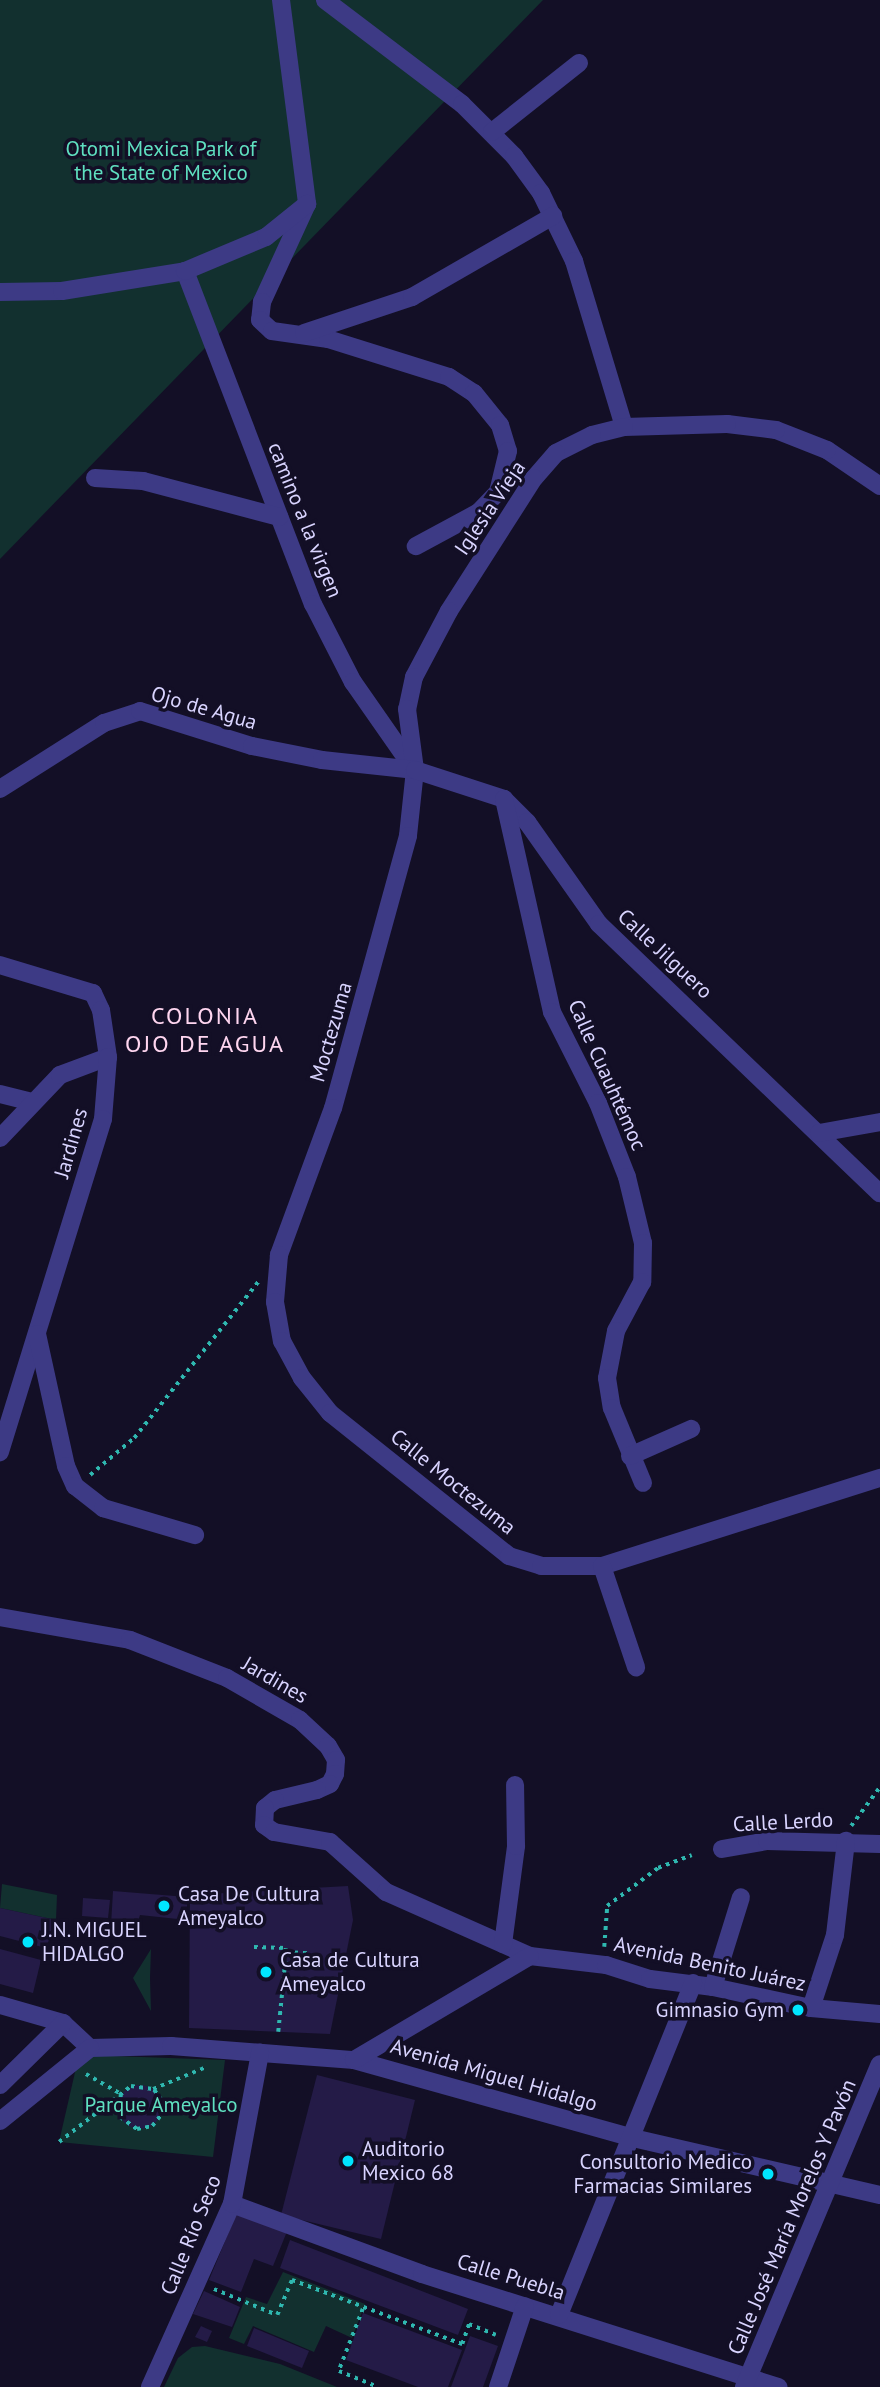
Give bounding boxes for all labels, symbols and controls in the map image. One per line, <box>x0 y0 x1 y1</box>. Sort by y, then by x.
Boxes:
park label: Otomi Mexica Park of the State of Mexico <box>65 136 257 186</box>
street label: camino a la virgen <box>262 439 348 601</box>
street label: Iglesia Vieja <box>449 456 531 560</box>
street label: Ojo de Agua <box>148 681 260 735</box>
street label: Calle Jilguero <box>612 904 718 1004</box>
street label: Moctezuma <box>305 979 357 1085</box>
street label: Calle Cuauhtémoc <box>563 996 651 1154</box>
district label: COLONIA OJO DE AGUA <box>126 1002 284 1058</box>
street label: Jardines <box>49 1105 93 1181</box>
street label: Calle Moctezuma <box>385 1424 521 1540</box>
street label: Jardines <box>238 1651 312 1709</box>
street label: Calle Lerdo <box>732 1807 834 1837</box>
place label: Casa De Cultura Ameyalco <box>178 1881 320 1931</box>
marker: Casa De Cultura Ameyalco <box>156 1898 172 1914</box>
place label: J.N. MIGUEL HIDALGO <box>42 1917 148 1967</box>
street label: Avenida Benito Juárez <box>612 1931 808 1997</box>
marker: J.N. MIGUEL HIDALGO <box>20 1934 36 1950</box>
place label: Casa de Cultura Ameyalco <box>280 1947 420 1997</box>
marker: Casa de Cultura Ameyalco <box>258 1964 274 1980</box>
place label: Gimnasio Gym <box>656 1997 784 2023</box>
marker: Gimnasio Gym <box>790 2002 806 2018</box>
street label: Avenida Miguel Hidalgo <box>388 2033 600 2117</box>
street label: Calle José María Morelos Y Pavón <box>722 2075 862 2359</box>
park label: Parque Ameyalco <box>84 2092 238 2118</box>
place label: Auditorio Mexico 68 <box>362 2136 454 2186</box>
place label: Consultorio Medico Farmacias Similares <box>574 2149 752 2199</box>
marker: Auditorio Mexico 68 <box>340 2153 356 2169</box>
marker: Consultorio Medico Farmacias Similares <box>758 2164 778 2184</box>
street label: Calle Río Seco <box>155 2171 227 2299</box>
street label: Calle Puebla <box>454 2249 568 2305</box>

